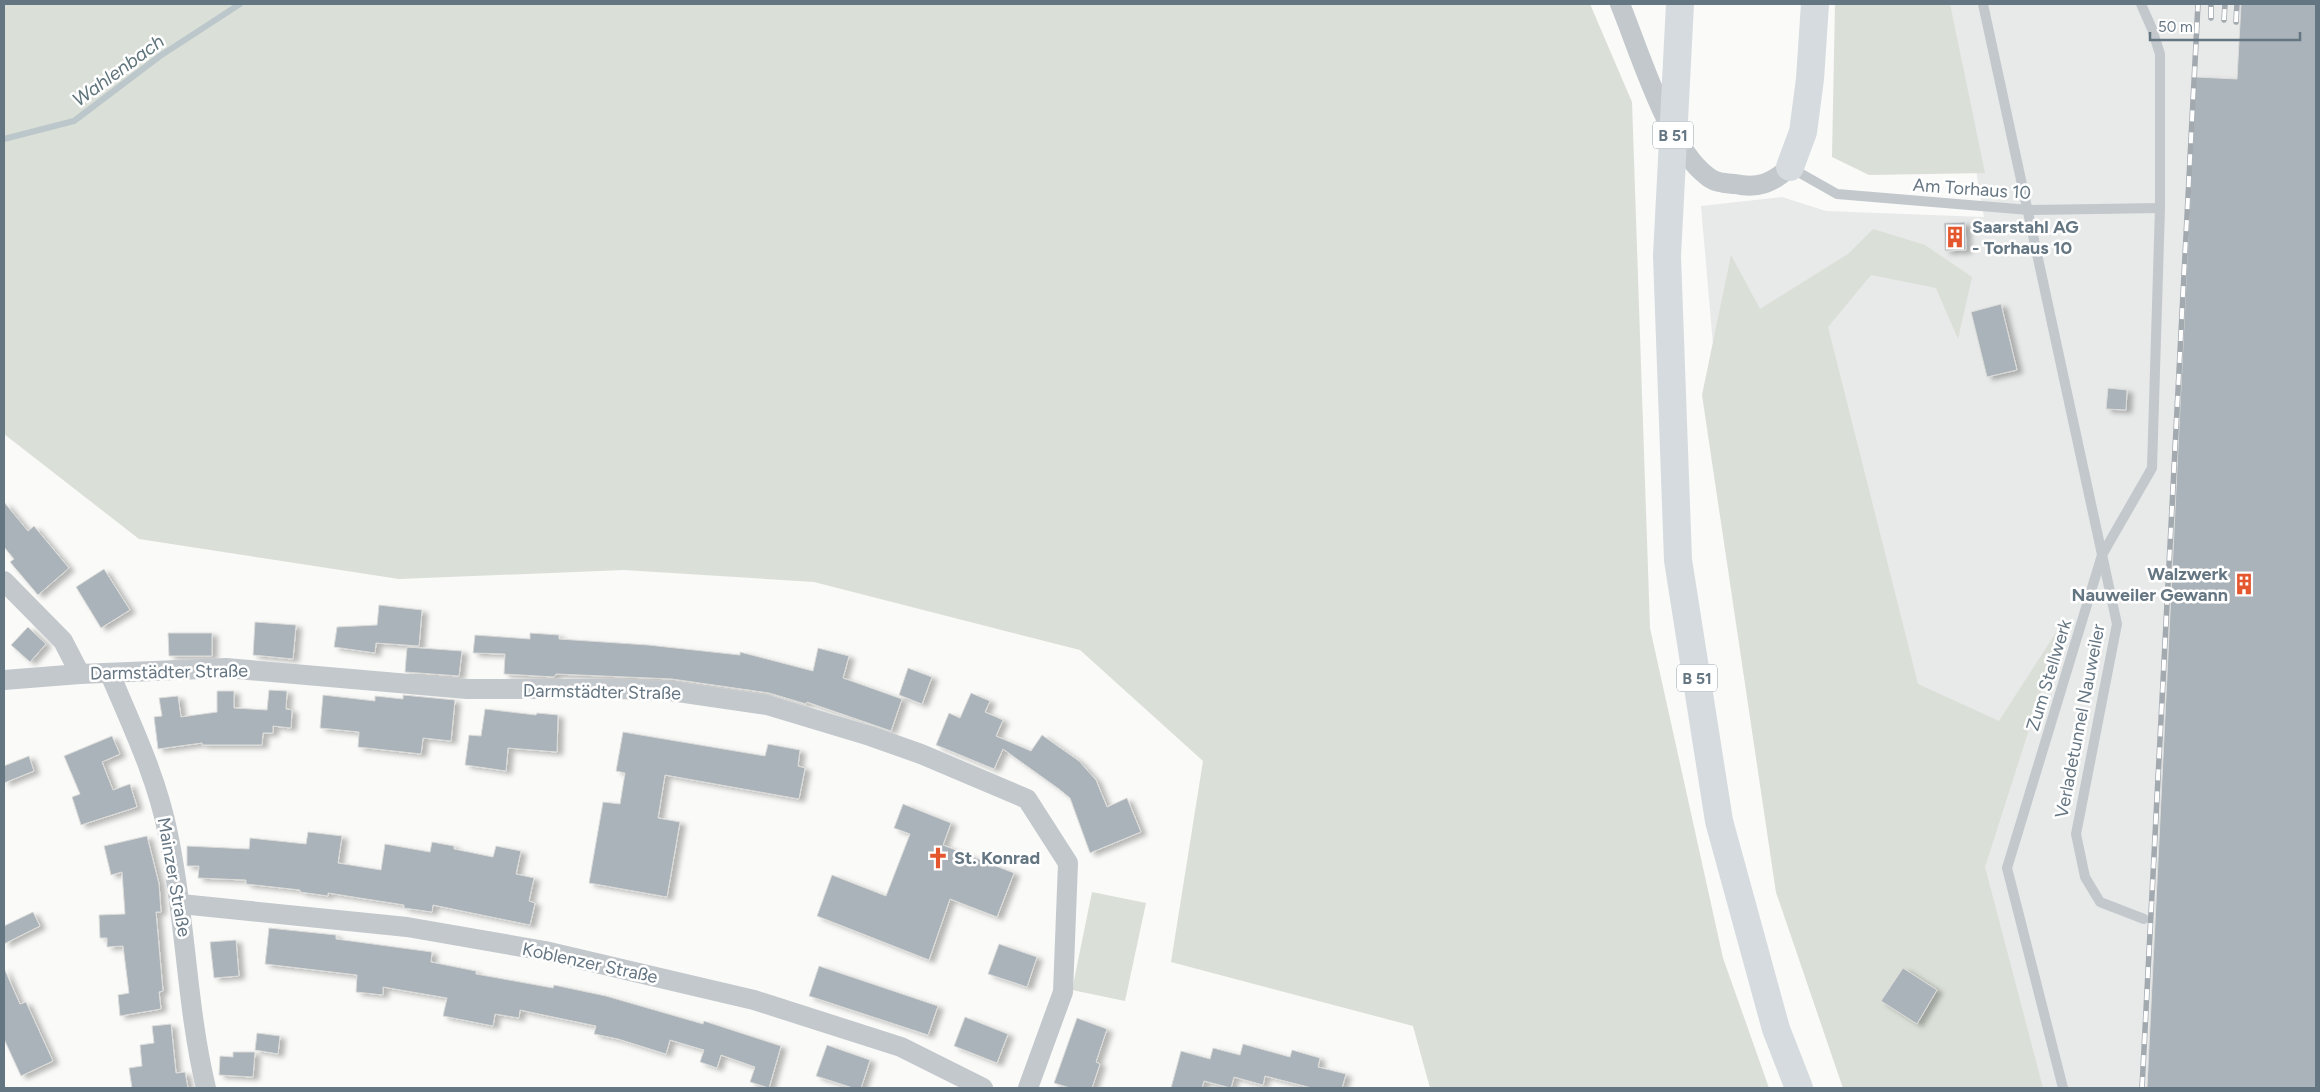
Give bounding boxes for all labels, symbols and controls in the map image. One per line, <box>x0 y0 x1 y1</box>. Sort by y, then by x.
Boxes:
scale bar <box>2150 10 2300 42</box>
text: 50 m <box>2158 18 2193 36</box>
water label: Wahlenbach <box>68 29 169 111</box>
road number: B 51 <box>1653 122 1693 148</box>
street label: Am Torhaus 10 <box>1912 174 2032 204</box>
place label: Saarstahl AG - Torhaus 10 <box>1972 216 2079 259</box>
building icon: Saarstahl AG - Torhaus 10 <box>1942 224 1968 250</box>
place label: Walzwerk Nauweiler Gewann <box>2072 563 2228 606</box>
building icon: Walzwerk Nauweiler Gewann <box>2231 571 2257 597</box>
street label: Zum Stellwerk <box>2022 616 2076 733</box>
street label: Verladetunnel Nauweiler <box>2050 622 2110 820</box>
street label: Darmstädter Straße <box>90 660 248 684</box>
road number: B 51 <box>1677 664 1717 691</box>
street label: Darmstädter Straße <box>523 680 681 704</box>
street label: Mainzer Straße <box>153 816 195 939</box>
church icon: St. Konrad <box>925 845 951 871</box>
place label: St. Konrad <box>954 847 1040 869</box>
street label: Koblenzer Straße <box>520 938 660 988</box>

